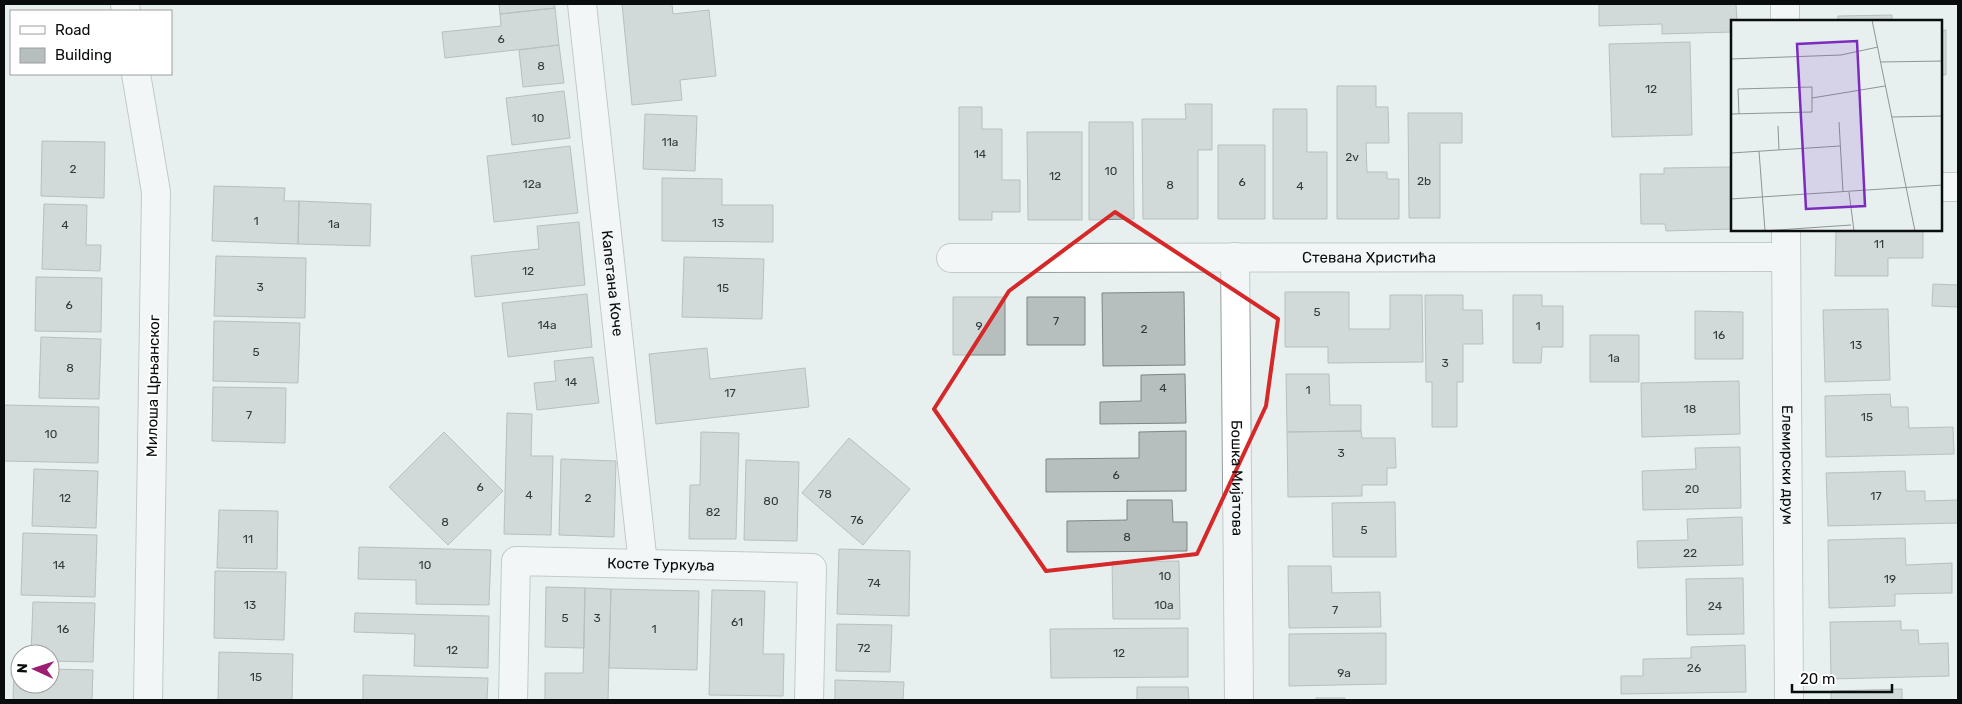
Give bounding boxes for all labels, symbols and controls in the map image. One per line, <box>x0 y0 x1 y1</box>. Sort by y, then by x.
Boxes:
legend <box>10 10 172 75</box>
inset map <box>1731 20 1942 231</box>
text: Road <box>55 21 91 39</box>
house number: 6 <box>497 32 505 46</box>
text: Building <box>55 46 112 64</box>
house number: 8 <box>537 59 545 73</box>
house number: 12 <box>1645 82 1657 96</box>
house number: 10 <box>532 111 544 125</box>
house number: 11a <box>662 135 678 149</box>
house number: 14 <box>974 147 987 161</box>
house number: 2v <box>1345 150 1359 164</box>
house number: 2 <box>69 162 77 176</box>
house number: 10 <box>1105 164 1117 178</box>
house number: 12 <box>1049 169 1061 183</box>
house number: 2b <box>1417 174 1431 188</box>
house number: 6 <box>1238 175 1246 189</box>
house number: 12a <box>523 177 541 191</box>
house number: 8 <box>1166 178 1174 192</box>
house number: 4 <box>1296 179 1304 193</box>
house number: 1 <box>253 214 259 228</box>
house number: 13 <box>712 216 724 230</box>
house number: 1a <box>328 217 340 231</box>
house number: 4 <box>61 218 69 232</box>
street label: Капетана Коче <box>598 229 627 337</box>
house number: 11 <box>1874 237 1884 251</box>
street label: Стевана Христића <box>1302 248 1436 267</box>
house number: 12 <box>522 264 534 278</box>
house number: 3 <box>256 280 264 294</box>
house number: 15 <box>717 281 729 295</box>
house number: 6 <box>65 298 73 312</box>
house number: 5 <box>1313 305 1321 319</box>
street label: Милоша Црњанског <box>143 314 163 457</box>
house number: 7 <box>1053 314 1059 328</box>
house number: 14a <box>537 318 557 332</box>
house number: 9 <box>975 319 983 333</box>
house number: 1 <box>1535 319 1541 333</box>
house number: 2 <box>1140 322 1148 336</box>
house number: 16 <box>1713 328 1725 342</box>
house number: 13 <box>1850 338 1862 352</box>
house number: 5 <box>252 345 260 359</box>
house number: 1a <box>1608 351 1620 365</box>
house number: 3 <box>1441 356 1449 370</box>
house number: 8 <box>66 361 74 375</box>
house number: 14 <box>565 375 578 389</box>
house number: 4 <box>1159 381 1167 395</box>
house number: 1 <box>1305 383 1311 397</box>
house number: 17 <box>724 386 736 400</box>
house number: 18 <box>1684 402 1696 416</box>
street label: Елемирски друм <box>1778 405 1797 525</box>
house number: 7 <box>246 408 252 422</box>
house number: 15 <box>1861 410 1873 424</box>
street label: Бошка Мијатова <box>1227 420 1247 536</box>
house number: 10 <box>45 427 57 441</box>
house number: 3 <box>1337 446 1345 460</box>
house number: 6 <box>1112 468 1120 482</box>
house number: 6 <box>476 480 484 494</box>
house number: 20 <box>1685 482 1699 496</box>
house number: 78 <box>818 487 832 501</box>
house number: 4 <box>525 488 533 502</box>
house number: 17 <box>1870 489 1882 503</box>
house number: 12 <box>59 491 71 505</box>
house number: 2 <box>584 491 592 505</box>
house number: 80 <box>763 494 779 508</box>
house number: 82 <box>706 505 720 519</box>
house number: 76 <box>850 513 864 527</box>
house number: 8 <box>441 515 449 529</box>
house number: 5 <box>1360 523 1368 537</box>
house number: 8 <box>1123 530 1131 544</box>
house number: 11 <box>243 532 253 546</box>
house number: 22 <box>1683 546 1697 560</box>
street label: Косте Туркуља <box>607 554 715 575</box>
house number: 14 <box>53 558 66 572</box>
house number: 10 <box>419 558 431 572</box>
house number: 10 <box>1159 569 1171 583</box>
house number: 19 <box>1884 572 1896 586</box>
house number: 74 <box>867 576 881 590</box>
house number: 13 <box>244 598 256 612</box>
house number: 10a <box>1154 598 1174 612</box>
house number: 24 <box>1708 599 1723 613</box>
house number: 7 <box>1332 603 1338 617</box>
house number: 5 <box>561 611 569 625</box>
house number: 3 <box>593 611 601 625</box>
house number: 61 <box>731 615 743 629</box>
house number: 16 <box>57 622 69 636</box>
house number: 1 <box>651 622 657 636</box>
house number: 72 <box>857 641 871 655</box>
house number: 12 <box>446 643 458 657</box>
north arrow <box>10 644 60 694</box>
house number: 12 <box>1113 646 1125 660</box>
house number: 26 <box>1687 661 1701 675</box>
scale bar <box>1792 662 1892 694</box>
text: N <box>14 663 31 674</box>
house number: 9a <box>1337 666 1351 680</box>
house number: 15 <box>250 670 262 684</box>
text: 20 m <box>1800 670 1835 688</box>

